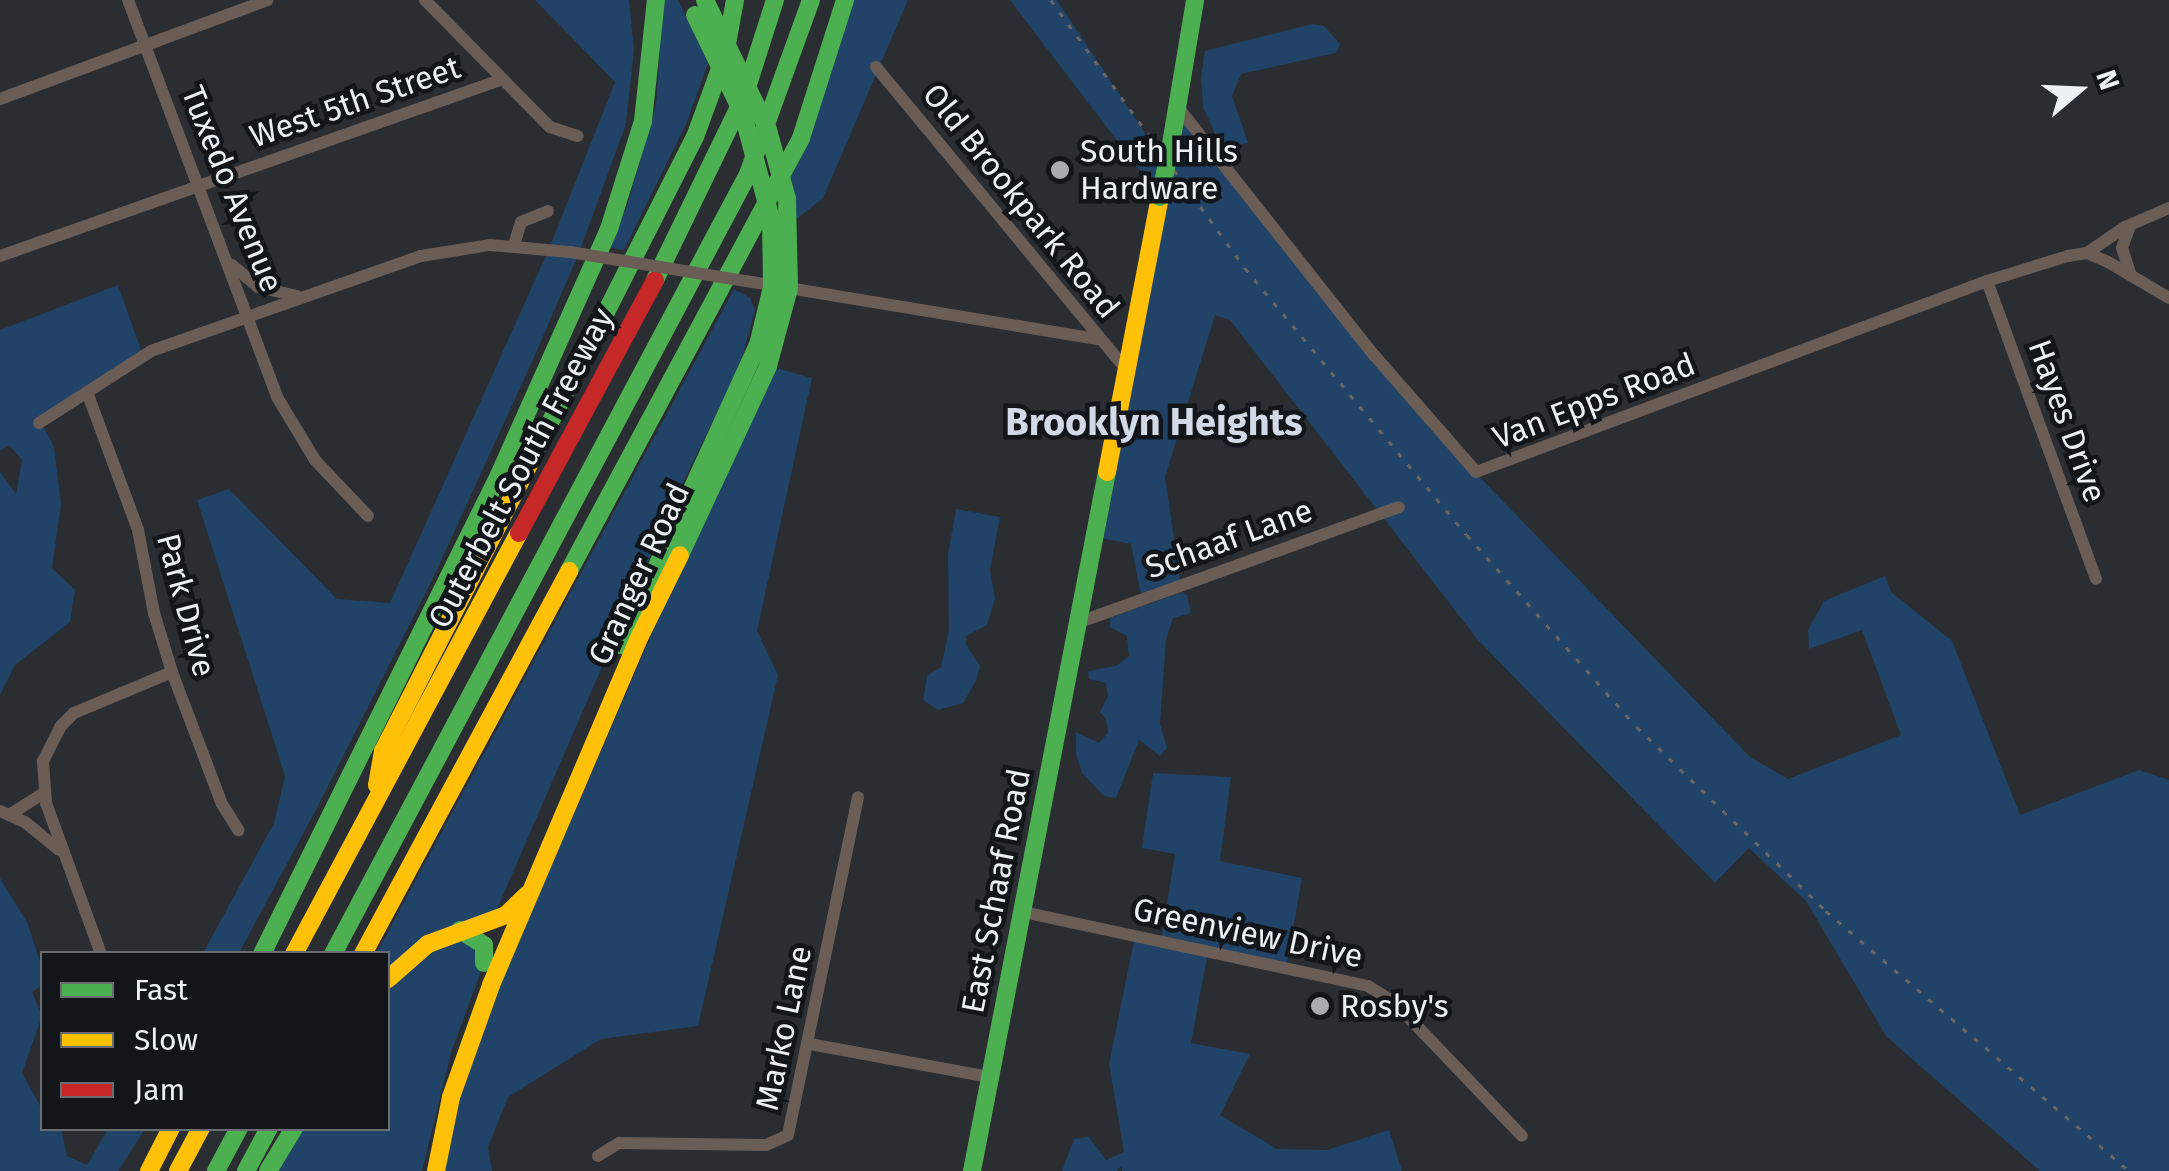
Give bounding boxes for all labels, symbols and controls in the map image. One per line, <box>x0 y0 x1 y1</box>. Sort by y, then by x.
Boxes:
north arrow <box>2029 40 2129 140</box>
street label: West 5th Street <box>245 48 465 156</box>
text: N <box>2089 66 2126 94</box>
street label: Old Brookpark Road <box>915 76 1127 326</box>
street label: Tuxedo Avenue <box>173 80 291 298</box>
place label: South Hills Hardware <box>1080 133 1238 208</box>
marker: South Hills Hardware <box>1049 159 1071 181</box>
street label: Outerbelt South Freeway <box>420 301 622 635</box>
street label: Hayes Drive <box>2020 334 2114 508</box>
street label: Van Epps Road <box>1488 345 1700 457</box>
district label: Brooklyn Heights <box>1005 400 1303 446</box>
street label: Granger Road <box>580 477 698 671</box>
street label: Schaaf Lane <box>1140 491 1318 587</box>
street label: Park Drive <box>148 529 224 681</box>
street label: East Schaaf Road <box>953 766 1039 1016</box>
street label: Greenview Drive <box>1130 890 1366 976</box>
street label: Marko Lane <box>748 942 820 1114</box>
legend <box>40 951 390 1131</box>
text: Fast <box>134 972 188 1008</box>
place label: Rosby's <box>1340 987 1449 1025</box>
marker: Rosby's <box>1309 995 1331 1017</box>
text: Slow <box>134 1022 198 1058</box>
text: Jam <box>134 1072 185 1108</box>

